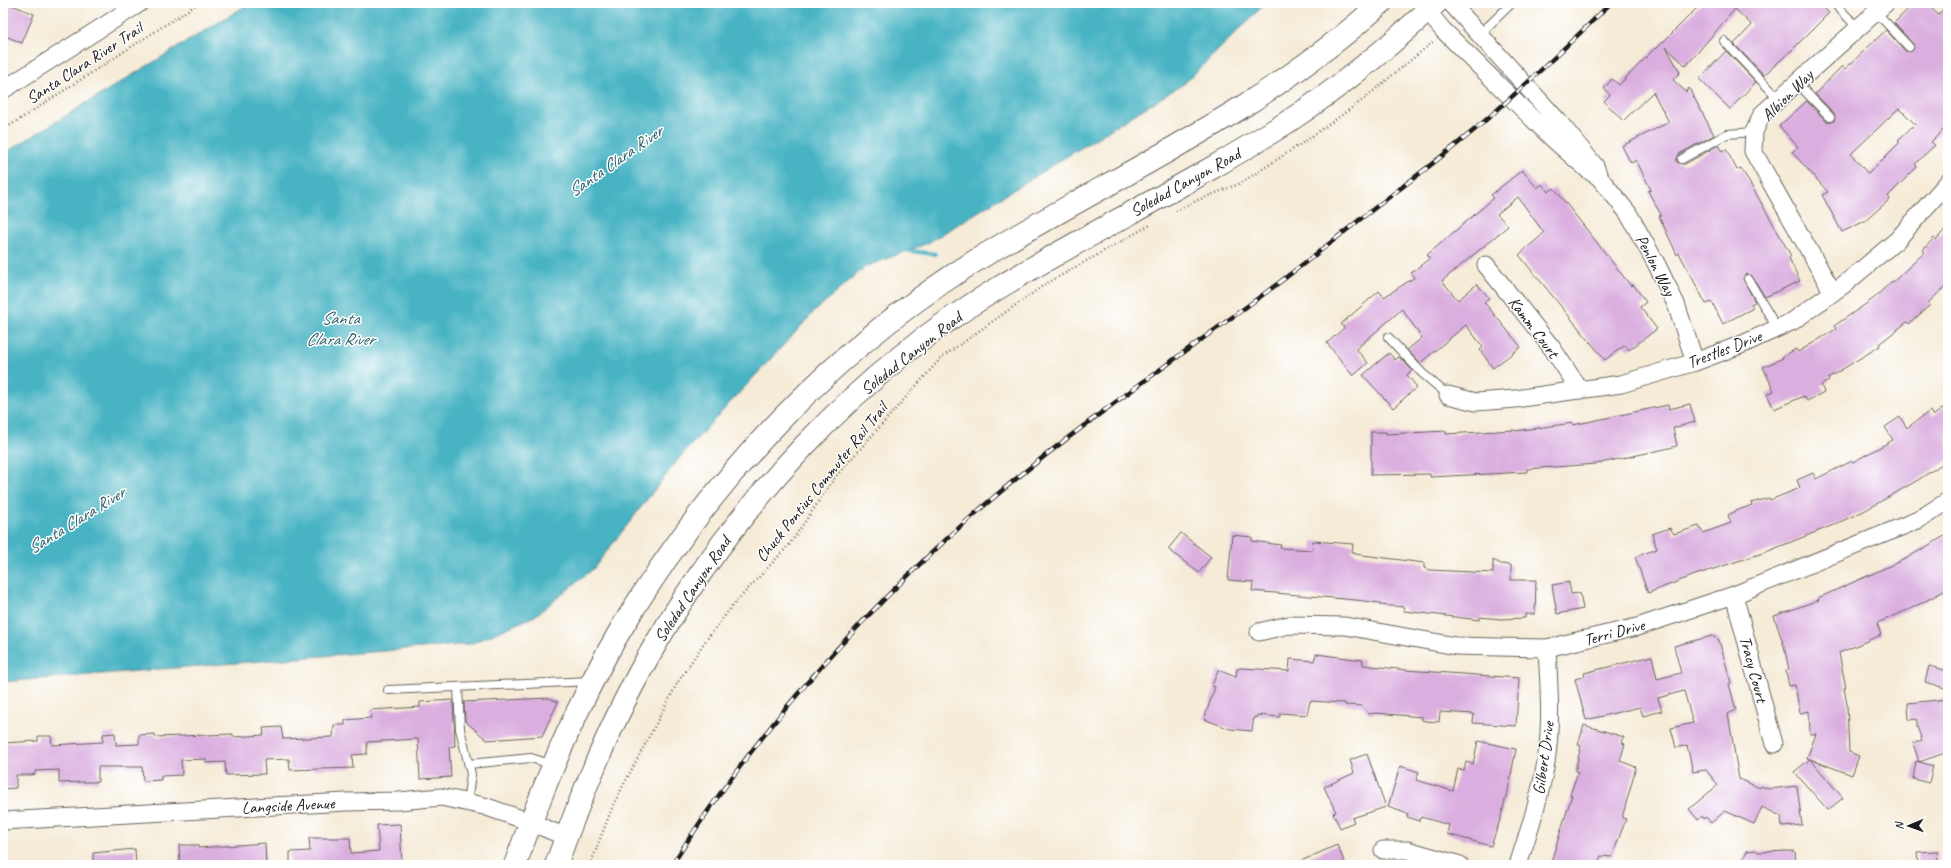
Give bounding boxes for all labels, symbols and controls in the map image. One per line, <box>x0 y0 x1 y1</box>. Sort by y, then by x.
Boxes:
street label: Santa Clara River Trail <box>22 16 149 109</box>
street label: Albion Way <box>1757 64 1819 126</box>
water label: Santa Clara River <box>563 118 669 202</box>
street label: Soledad Canyon Road <box>1127 142 1246 221</box>
street label: Penlon Way <box>1631 231 1681 301</box>
street label: Kamm Court <box>1504 292 1565 364</box>
street label: Soledad Canyon Road <box>857 306 968 399</box>
water label: Santa Clara River <box>306 307 378 350</box>
street label: Trestles Drive <box>1684 325 1766 373</box>
street label: Chuck Pontius Commuter Rail Trail <box>751 396 894 566</box>
water label: Santa Clara River <box>23 480 132 559</box>
street label: Soledad Canyon Road <box>649 531 737 646</box>
street label: Terri Drive <box>1582 614 1648 651</box>
street label: Tracy Court <box>1735 634 1773 707</box>
street label: Gilbert Drive <box>1528 719 1559 796</box>
street label: Langside Avenue <box>241 793 336 818</box>
north arrow <box>1889 806 1929 846</box>
text: N <box>1892 821 1906 830</box>

